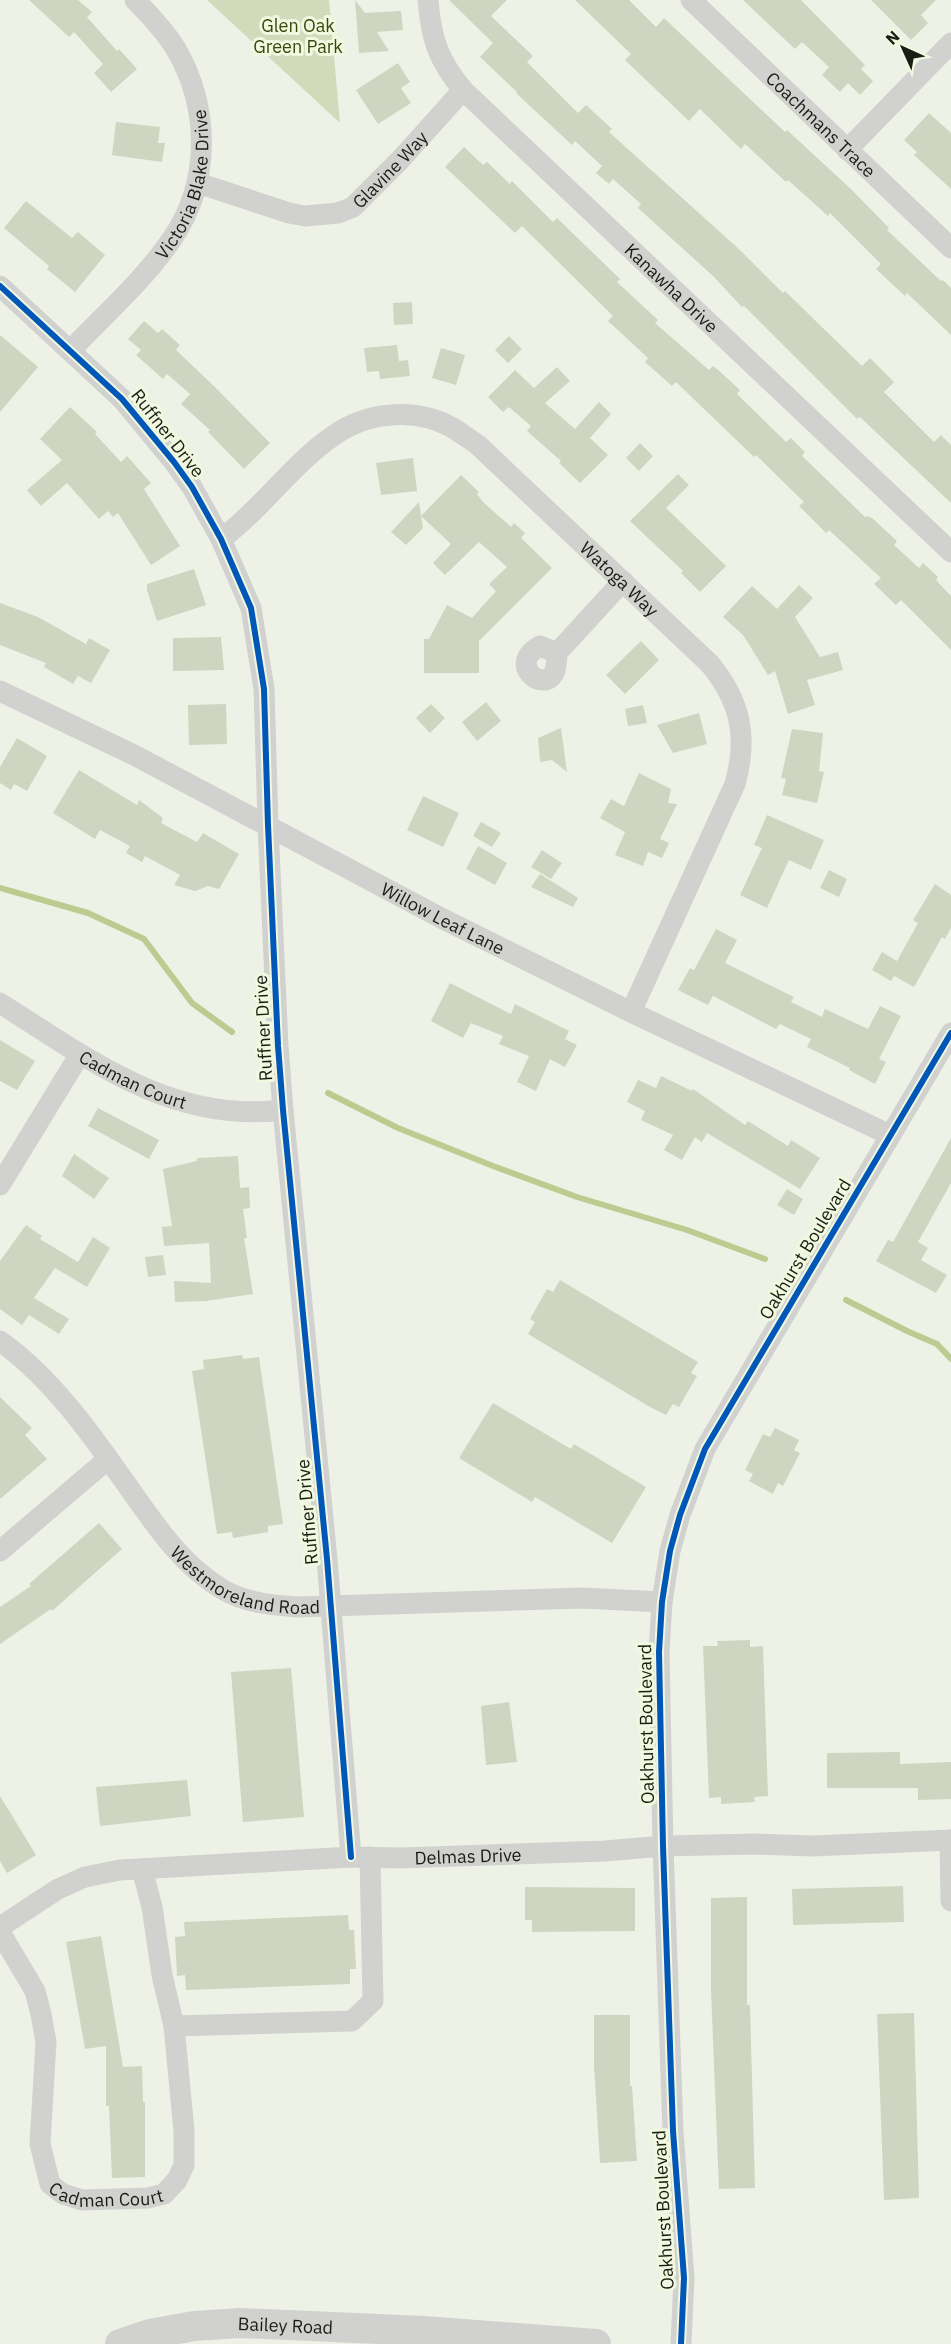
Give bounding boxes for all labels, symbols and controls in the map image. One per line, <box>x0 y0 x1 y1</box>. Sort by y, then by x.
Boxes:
park label: Glen Oak Green Park <box>253 14 343 58</box>
north arrow <box>873 18 933 78</box>
text: N <box>881 26 904 49</box>
street label: Coachmans Trace <box>761 66 881 182</box>
street label: Victoria Blake Drive <box>150 108 213 264</box>
street label: Glavine Way <box>347 126 432 213</box>
street label: Kanawha Drive <box>620 238 723 337</box>
street label: Ruffner Drive <box>126 384 210 482</box>
street label: Watoga Way <box>576 536 664 621</box>
street label: Willow Leaf Lane <box>377 877 509 959</box>
street label: Ruffner Drive <box>249 974 277 1082</box>
street label: Cadman Court <box>75 1045 189 1114</box>
street label: Oakhurst Boulevard <box>754 1174 856 1324</box>
street label: Ruffner Drive <box>291 1458 323 1566</box>
street label: Westmoreland Road <box>166 1541 320 1619</box>
street label: Oakhurst Boulevard <box>633 1644 659 1804</box>
street label: Delmas Drive <box>414 1842 522 1869</box>
street label: Oakhurst Boulevard <box>647 2129 679 2291</box>
street label: Cadman Court <box>45 2176 166 2212</box>
street label: Bailey Road <box>237 2311 334 2339</box>

